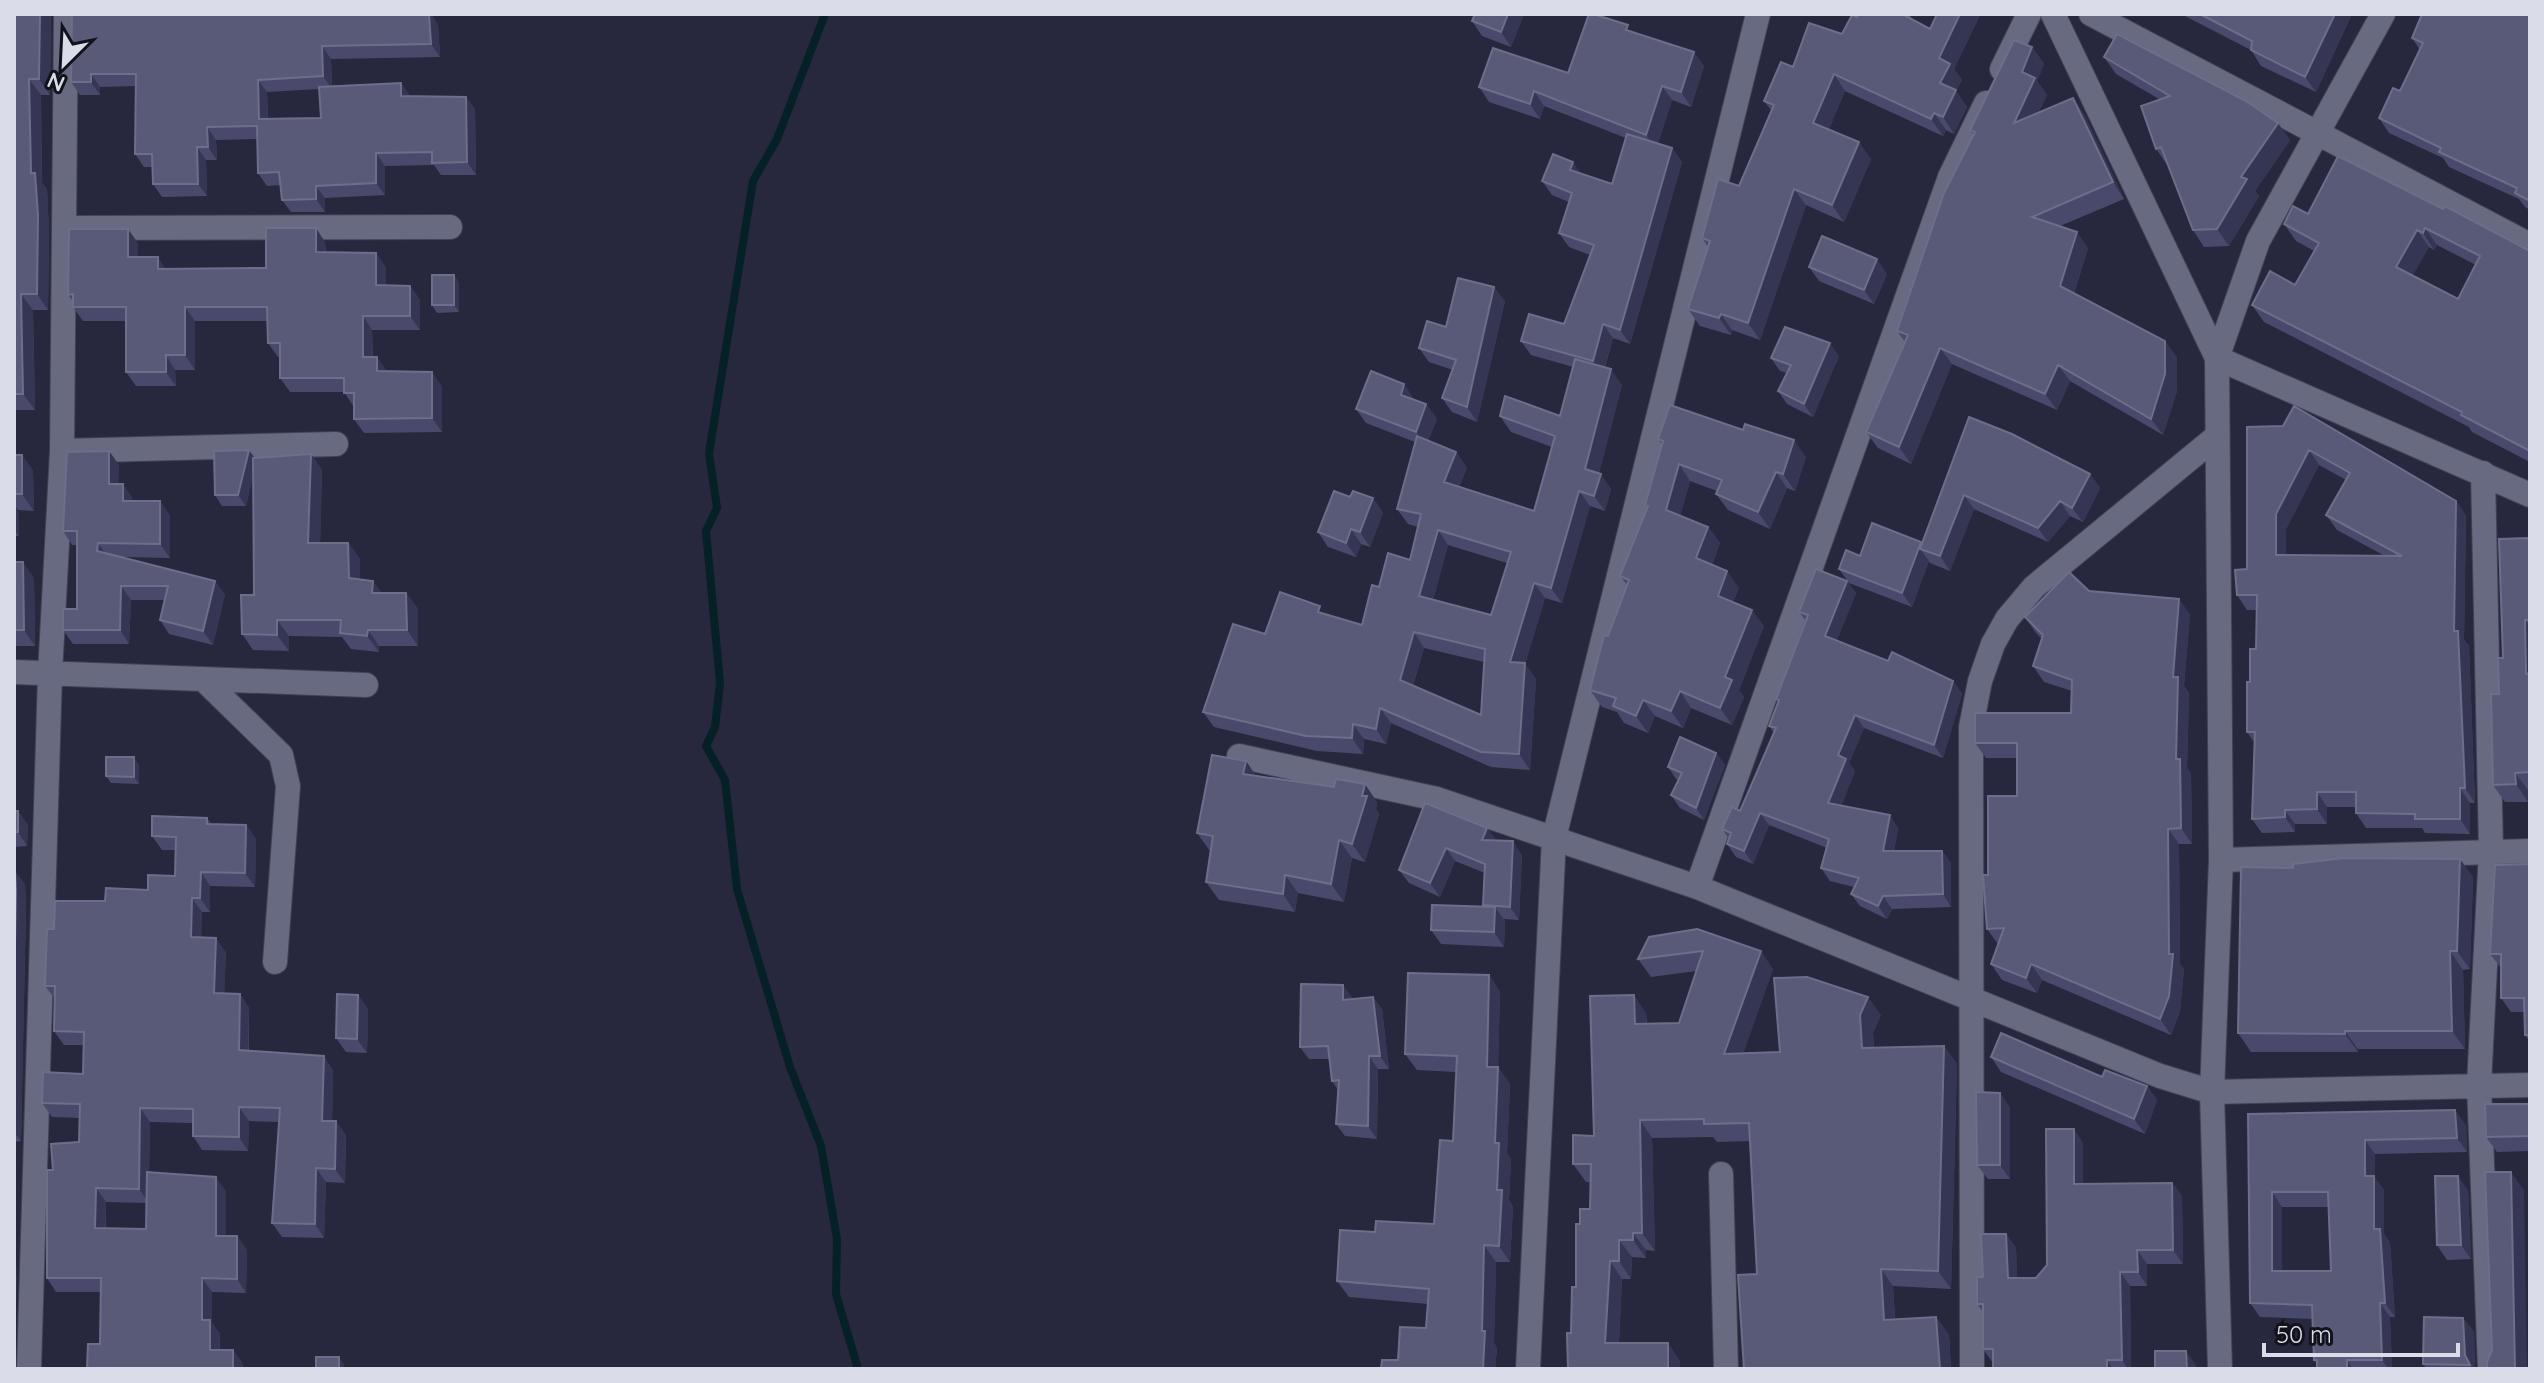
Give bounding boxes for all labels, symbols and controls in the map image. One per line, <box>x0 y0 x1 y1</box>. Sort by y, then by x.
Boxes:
north arrow <box>24 24 104 104</box>
text: N <box>43 66 69 98</box>
scale bar <box>2264 1307 2458 1357</box>
text: 50 m <box>2276 1319 2332 1349</box>

